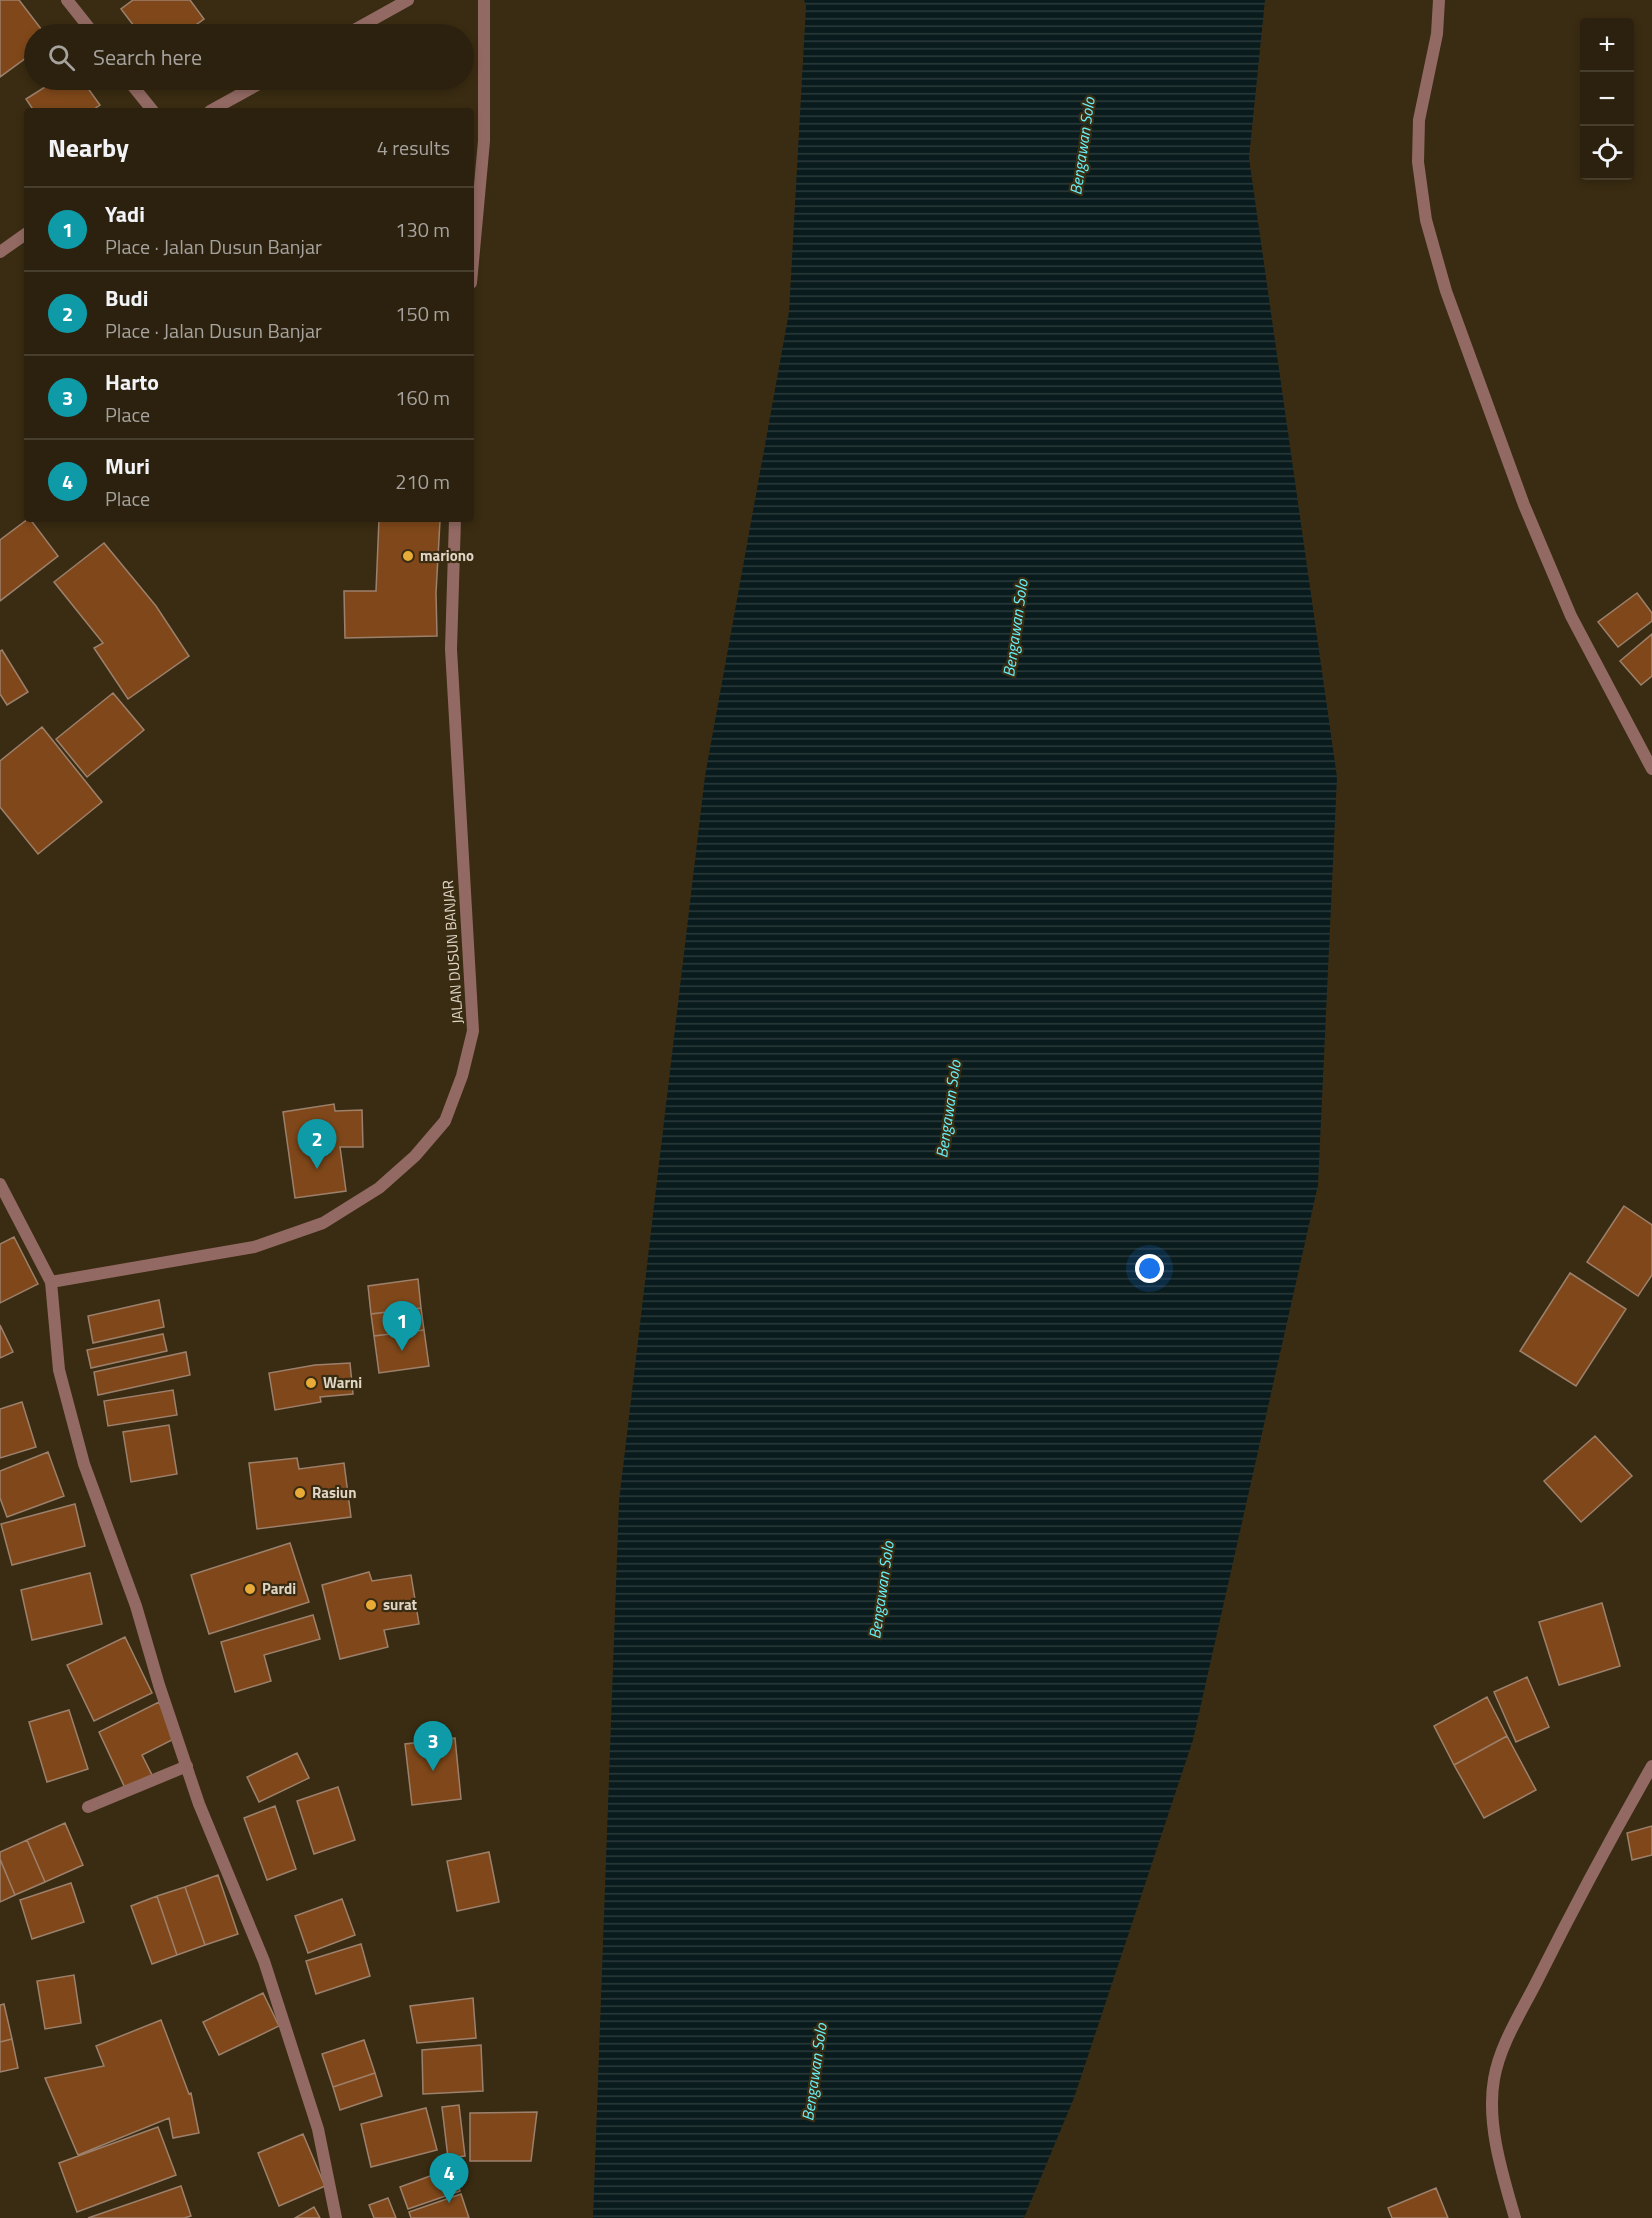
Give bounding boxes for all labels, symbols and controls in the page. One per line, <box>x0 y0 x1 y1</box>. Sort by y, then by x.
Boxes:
map controls <box>1580 18 1634 180</box>
button: + <box>1580 18 1634 72</box>
search box <box>24 24 474 90</box>
text: Search here <box>93 40 202 74</box>
icon: search <box>45 41 78 74</box>
button: − <box>1580 72 1634 126</box>
water label: Bengawan Solo <box>1063 95 1101 196</box>
button: locate <box>1580 126 1634 180</box>
text: Nearby <box>48 128 129 167</box>
text: 4 results <box>377 132 450 163</box>
text: Yadi <box>105 197 145 231</box>
text: 1 <box>62 214 73 245</box>
text: 130 m <box>395 214 450 245</box>
text: Place · Jalan Dusun Banjar <box>105 231 322 262</box>
text: Budi <box>105 281 148 315</box>
text: 2 <box>62 298 73 329</box>
text: 150 m <box>395 298 450 329</box>
text: Place · Jalan Dusun Banjar <box>105 315 322 346</box>
text: Harto <box>105 365 159 399</box>
text: 3 <box>62 382 73 413</box>
text: 160 m <box>395 382 450 413</box>
text: Place <box>105 399 150 430</box>
text: Muri <box>105 449 150 483</box>
text: 4 <box>62 466 73 497</box>
text: 210 m <box>395 466 450 497</box>
text: Place <box>105 483 150 514</box>
place label: mariono <box>420 544 474 567</box>
marker: mariono <box>401 549 415 563</box>
water label: Bengawan Solo <box>996 577 1034 678</box>
street label: JALAN DUSUN BANJAR <box>436 879 469 1025</box>
water label: Bengawan Solo <box>929 1058 967 1159</box>
pin: 2 <box>298 1120 336 1169</box>
your location <box>1135 1254 1164 1283</box>
pin: 1 <box>382 1302 422 1351</box>
place label: Warni <box>323 1371 362 1394</box>
marker: Warni <box>304 1376 318 1390</box>
place label: Rasiun <box>312 1481 356 1504</box>
marker: Rasiun <box>293 1486 307 1500</box>
water label: Bengawan Solo <box>862 1539 900 1640</box>
place label: Pardi <box>262 1577 296 1600</box>
marker: Pardi <box>243 1582 257 1596</box>
place label: surat <box>383 1593 418 1616</box>
marker: surat <box>364 1598 378 1612</box>
pin: 3 <box>414 1722 452 1771</box>
water label: Bengawan Solo <box>795 2021 833 2122</box>
pin: 4 <box>430 2154 468 2203</box>

